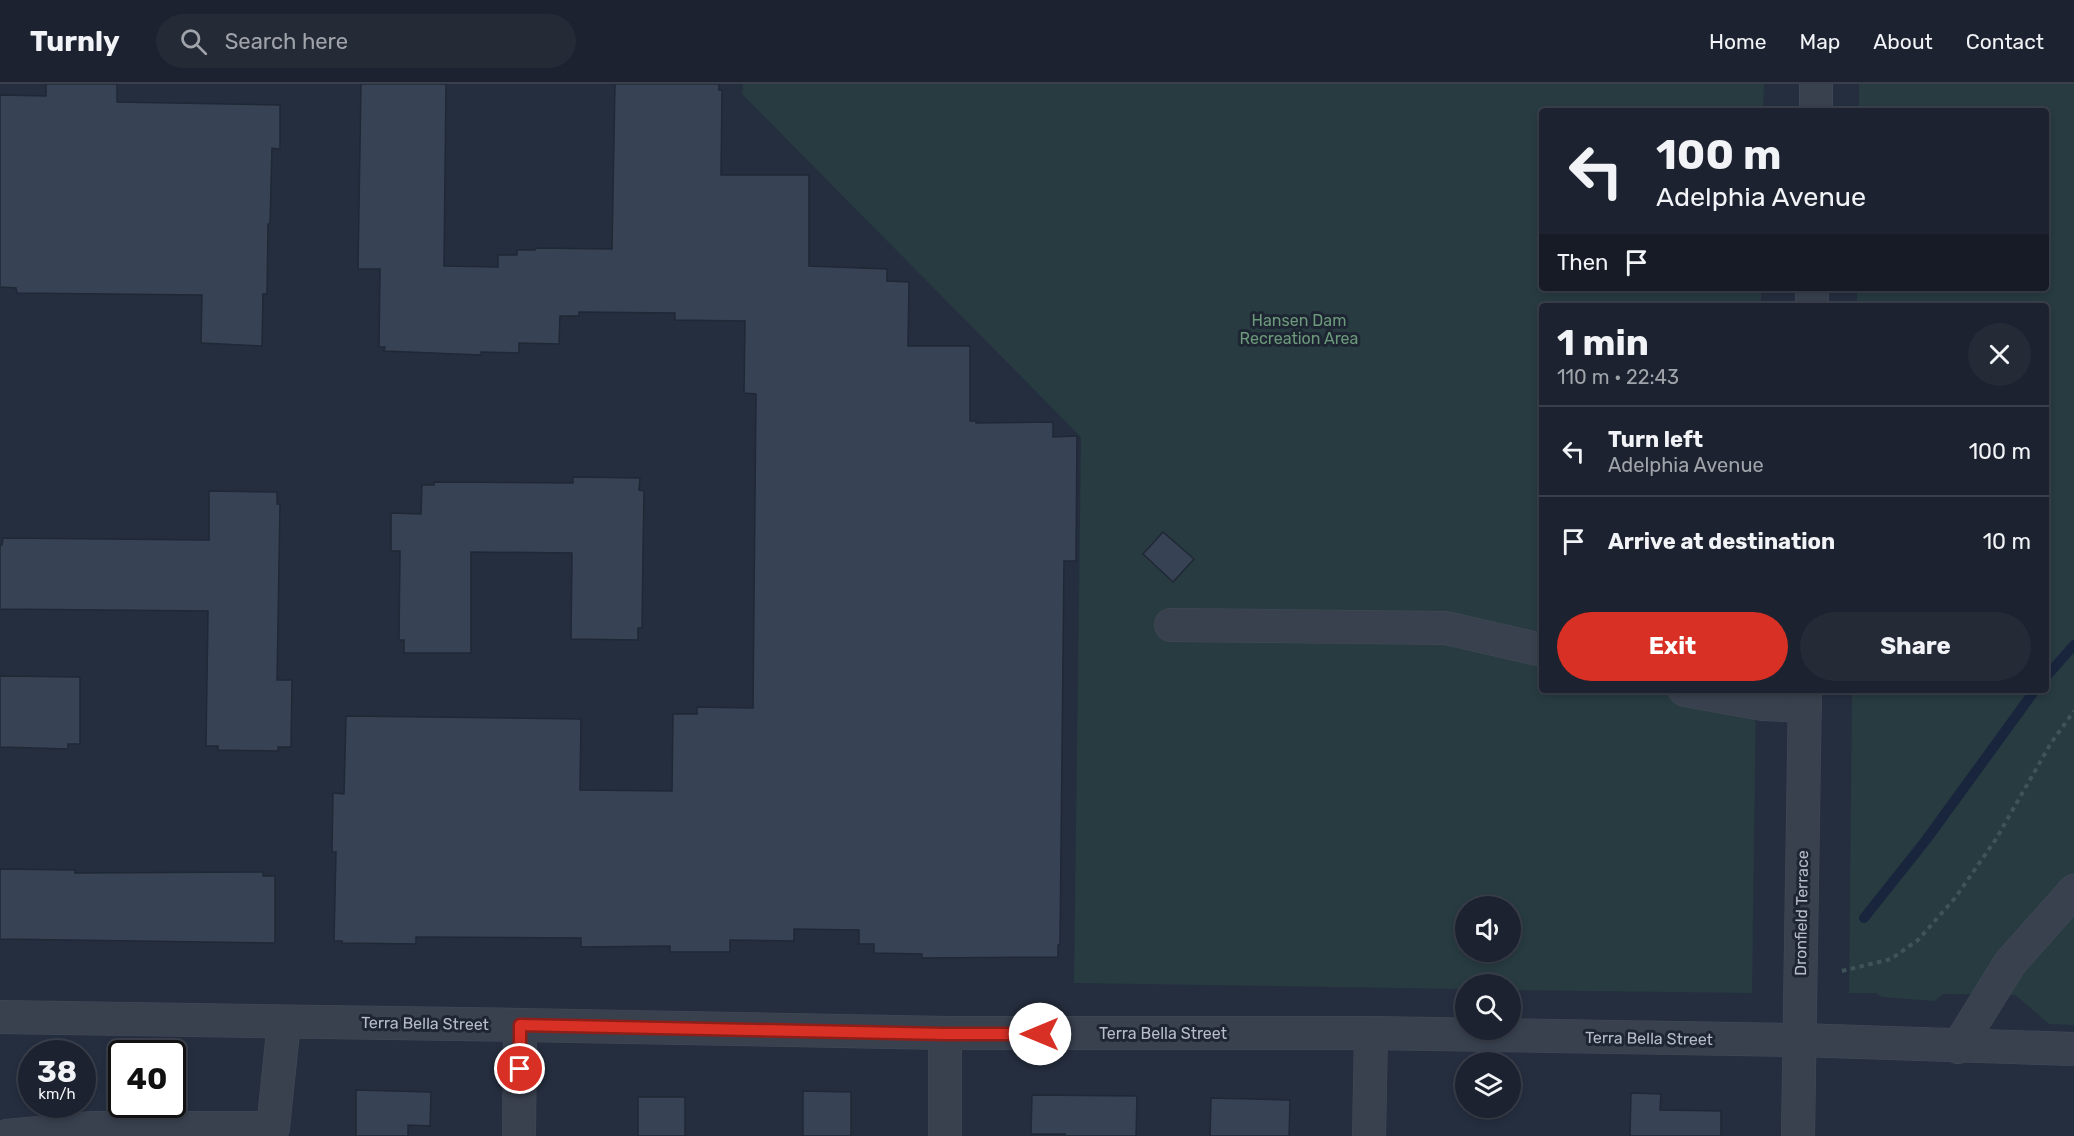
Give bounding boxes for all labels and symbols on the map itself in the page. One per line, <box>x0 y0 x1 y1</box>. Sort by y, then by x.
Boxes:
park label: Hansen Dam Recreation Area <box>1240 311 1358 348</box>
street label: Dronfield Terrace <box>1791 850 1812 976</box>
position arrow <box>1008 1002 1072 1066</box>
street label: Terra Bella Street <box>361 1013 489 1034</box>
street label: Terra Bella Street <box>1099 1024 1227 1043</box>
street label: Terra Bella Street <box>1585 1028 1713 1049</box>
speed limit sign: 40 <box>108 1040 186 1118</box>
pin <box>494 1043 545 1094</box>

